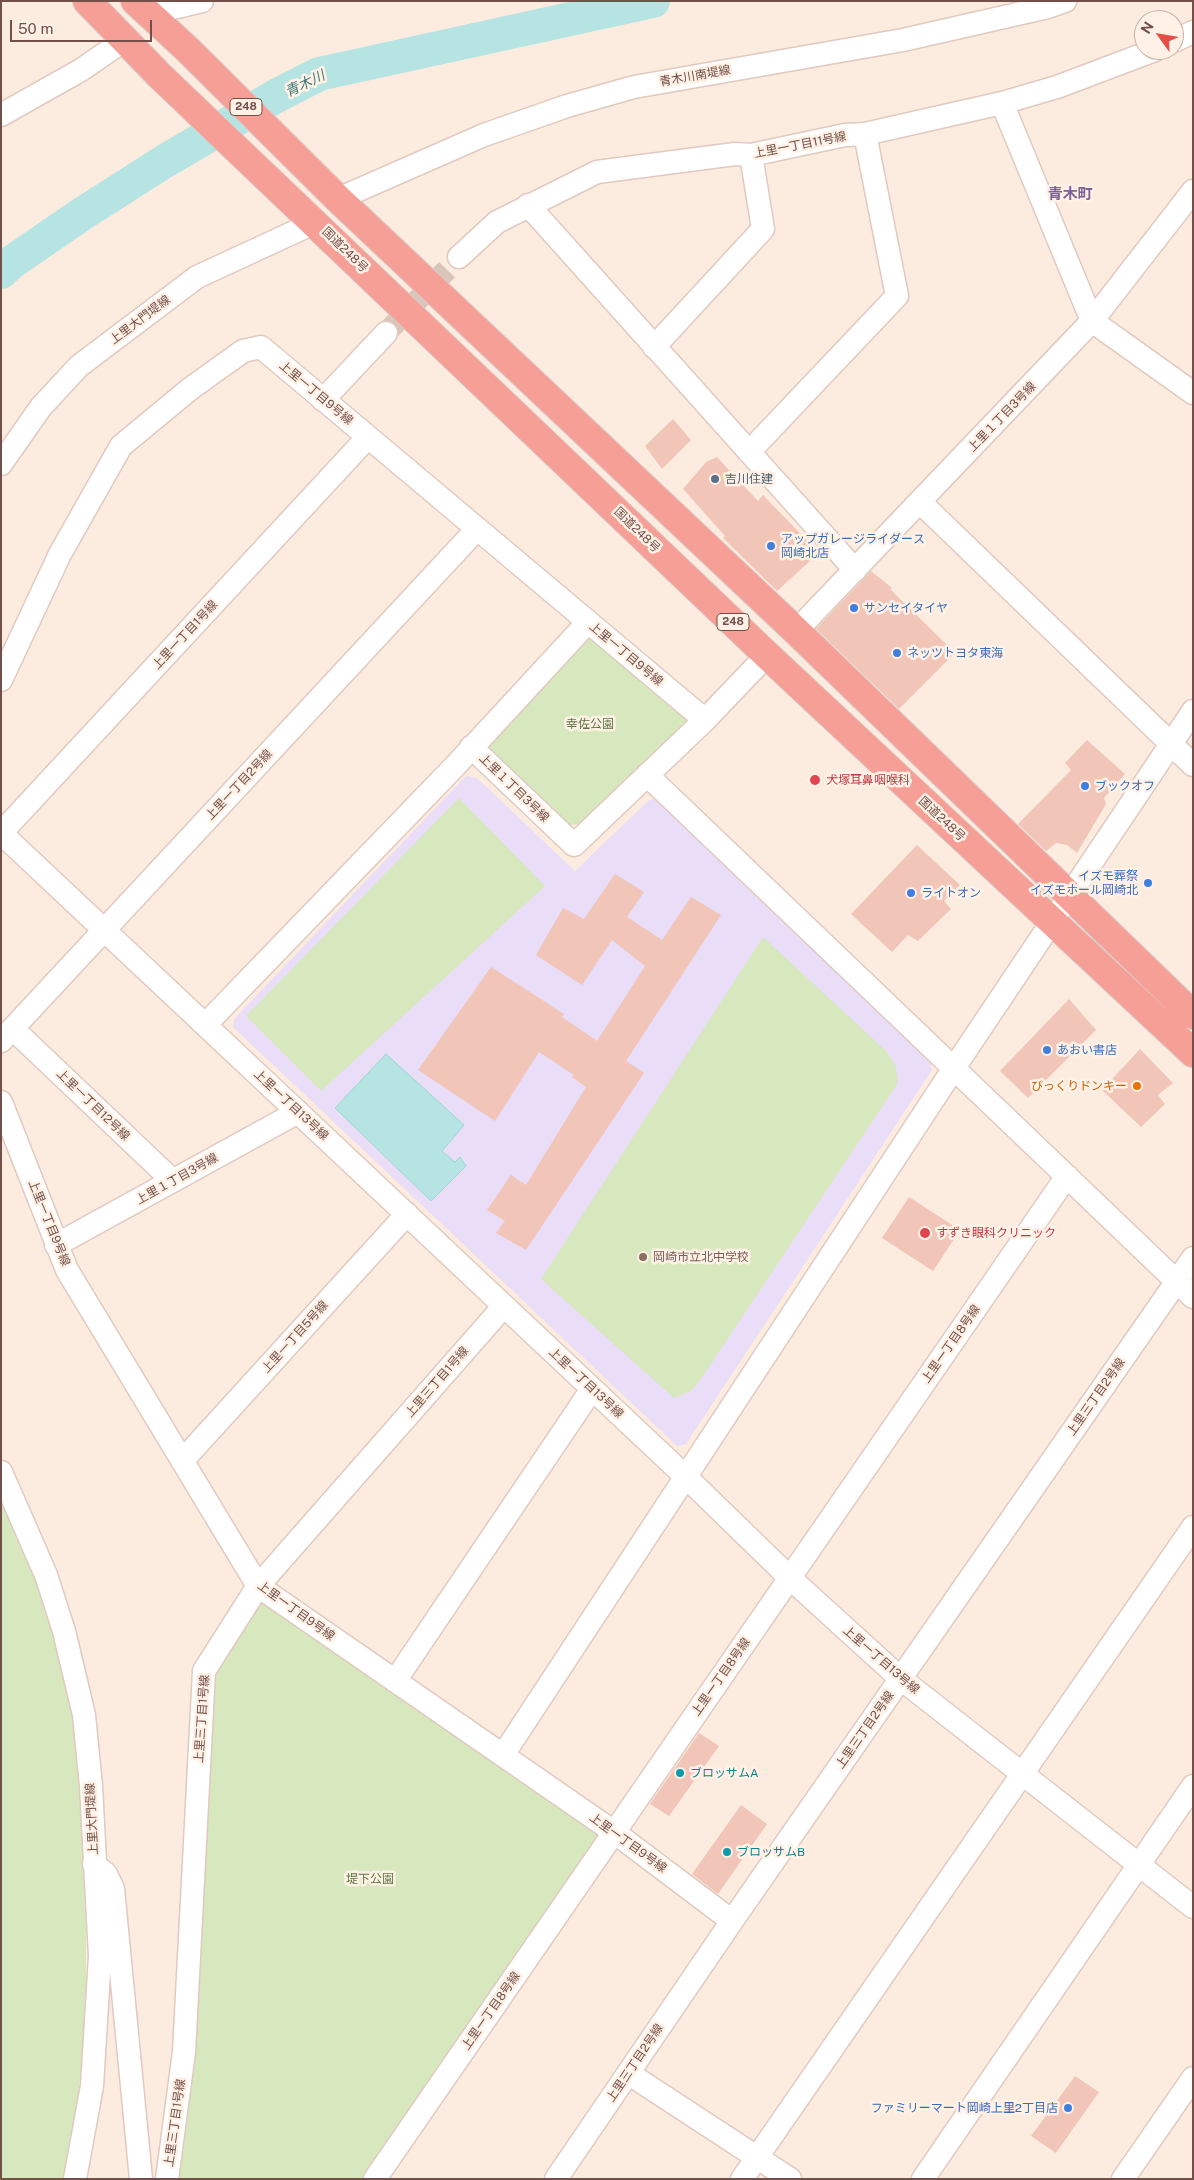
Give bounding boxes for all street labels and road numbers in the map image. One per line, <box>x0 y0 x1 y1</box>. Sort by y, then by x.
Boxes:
street label: 青木川南堤線 <box>658 63 732 89</box>
road number: 248 <box>230 98 262 115</box>
street label: 上里一丁目11号線 <box>753 129 847 161</box>
street label: 国道248号 <box>319 225 371 275</box>
street label: 上里大門堤線 <box>107 293 173 347</box>
street label: 上里一丁目9号線 <box>276 358 356 428</box>
street label: 上里１丁目3号線 <box>965 379 1039 455</box>
street label: 国道248号 <box>611 505 663 555</box>
street label: 上里一丁目1号線 <box>149 598 221 672</box>
road number: 248 <box>717 614 749 630</box>
street label: 上里一丁目9号線 <box>586 619 666 689</box>
street label: 上里一丁目2号線 <box>203 747 275 823</box>
street label: 上里１丁目3号線 <box>476 751 552 825</box>
street label: 国道248号 <box>916 794 968 844</box>
street label: 上里一丁目12号線 <box>53 1066 133 1144</box>
street label: 上里一丁目13号線 <box>251 1067 331 1143</box>
street label: 上里１丁目3号線 <box>133 1151 221 1207</box>
street label: 上里一丁目9号線 <box>25 1178 73 1268</box>
street label: 上里一丁目5号線 <box>259 1298 331 1376</box>
street label: 上里一丁目8号線 <box>919 1302 983 1386</box>
street label: 上里三丁目1号線 <box>402 1344 472 1420</box>
street label: 上里一丁目13号線 <box>546 1345 626 1421</box>
street label: 上里三丁目2号線 <box>1064 1356 1128 1438</box>
street label: 上里一丁目9号線 <box>255 1578 337 1644</box>
street label: 上里一丁目13号線 <box>840 1623 922 1697</box>
street label: 上里一丁目8号線 <box>689 1635 753 1719</box>
street label: 上里三丁目1号線 <box>192 1674 212 1764</box>
street label: 上里三丁目2号線 <box>833 1689 897 1771</box>
street label: 上里大門堤線 <box>83 1783 101 1855</box>
street label: 上里一丁目9号線 <box>587 1810 669 1876</box>
street label: 上里一丁目8号線 <box>459 1969 523 2053</box>
street label: 上里三丁目2号線 <box>604 2021 666 2105</box>
street label: 上里三丁目1号線 <box>162 2078 188 2168</box>

